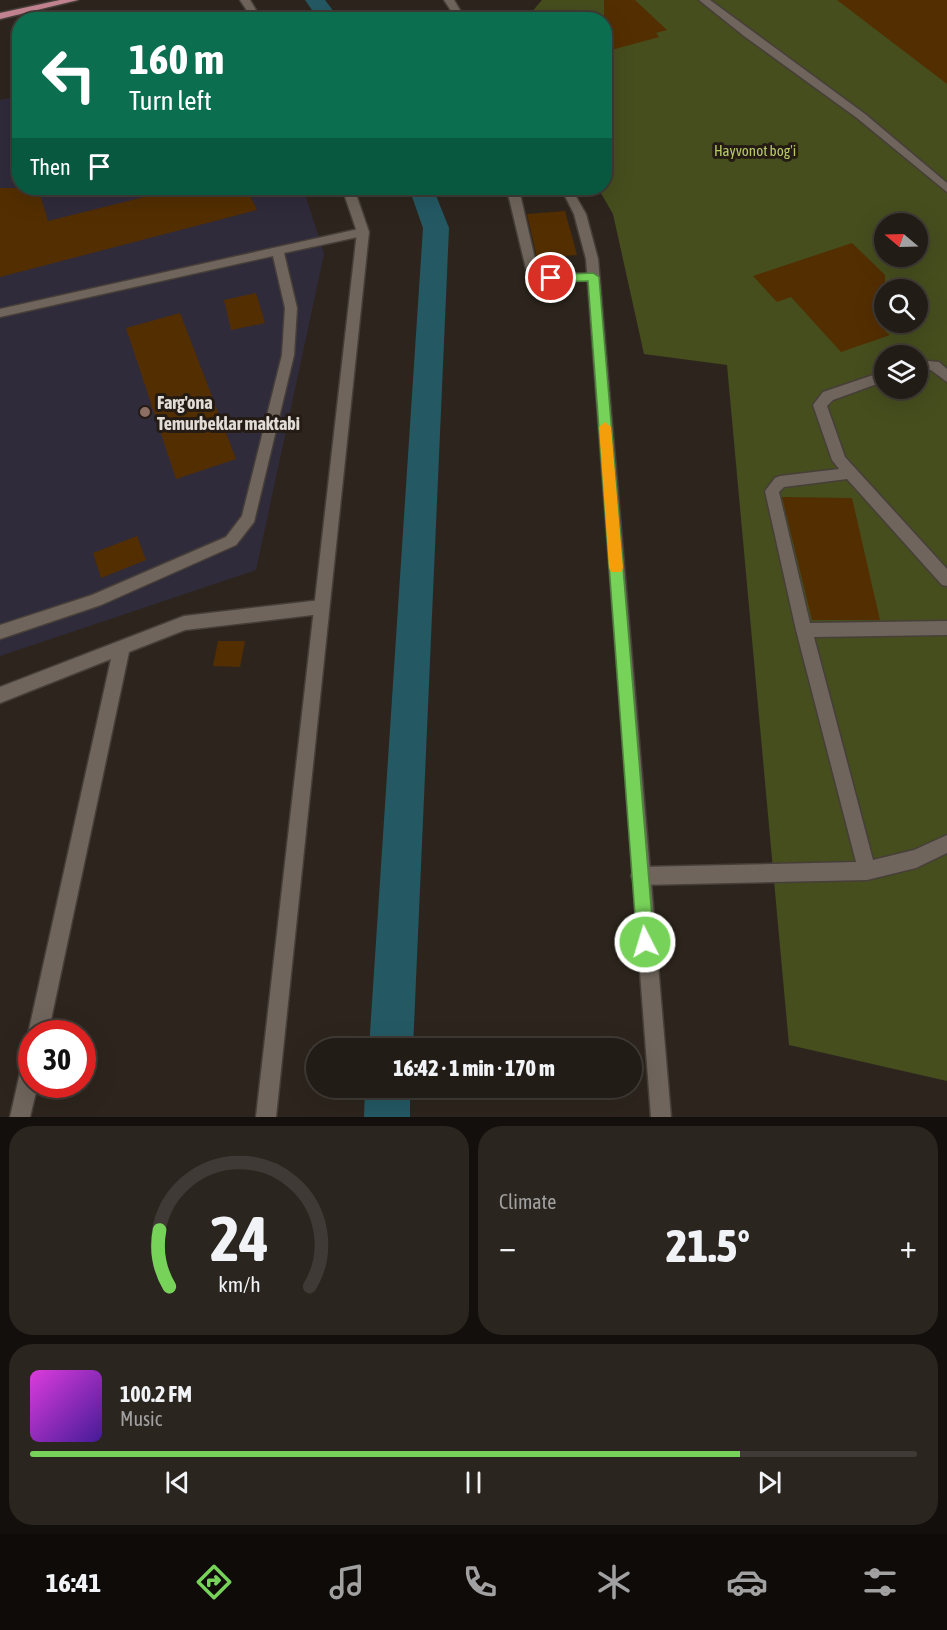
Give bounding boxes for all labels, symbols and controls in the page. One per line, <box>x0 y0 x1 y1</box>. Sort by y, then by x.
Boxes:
text: 160 m <box>129 35 224 83</box>
icon: left <box>30 36 108 114</box>
text: Turn left <box>129 85 212 116</box>
park label: Hayvonot bog'i <box>714 142 796 159</box>
icon: arrive <box>83 150 116 183</box>
text: Then <box>30 154 71 180</box>
north arrow <box>874 213 928 267</box>
map controls <box>874 213 928 399</box>
pin <box>525 252 576 303</box>
icon: arrive <box>534 261 567 294</box>
button: search <box>874 279 928 333</box>
button: layers <box>874 345 928 399</box>
place label: Farg'ona Temurbeklar maktabi <box>157 392 300 434</box>
marker: Farg'ona Temurbeklar maktabi <box>138 405 152 419</box>
position arrow <box>613 910 677 974</box>
speed limit sign: 30 <box>18 1020 96 1098</box>
text: 16:42 · 1 min · 170 m <box>393 1055 555 1081</box>
text: Climate <box>499 1190 556 1213</box>
text: 24 <box>210 1203 268 1274</box>
text: 21.5° <box>666 1220 750 1272</box>
text: − <box>499 1227 516 1265</box>
text: + <box>900 1227 917 1265</box>
text: km/h <box>218 1273 260 1298</box>
text: 100.2 FM <box>120 1381 192 1407</box>
text: Music <box>120 1407 162 1430</box>
icon: previous <box>161 1466 194 1499</box>
icon: pause <box>457 1466 490 1499</box>
icon: next <box>753 1466 786 1499</box>
icon: directions <box>193 1561 235 1603</box>
icon: music <box>326 1561 368 1603</box>
icon: phone <box>459 1561 501 1603</box>
icon: climate <box>593 1561 635 1603</box>
icon: car <box>726 1561 768 1603</box>
icon: filters <box>859 1561 901 1603</box>
text: 16:41 <box>46 1567 101 1598</box>

